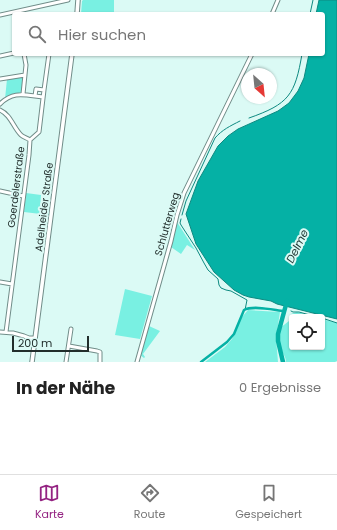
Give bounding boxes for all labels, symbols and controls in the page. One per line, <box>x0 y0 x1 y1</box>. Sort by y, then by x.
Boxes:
search box <box>12 12 325 56</box>
icon: search <box>26 23 48 45</box>
text: Hier suchen <box>58 24 146 45</box>
north arrow <box>241 68 277 104</box>
street label: Goerdelerstraße <box>4 145 28 229</box>
street label: Adelheider Straße <box>31 162 57 252</box>
street label: Schlutterweg <box>151 190 183 258</box>
water label: Delme <box>282 226 312 265</box>
map controls <box>289 314 325 350</box>
button: locate <box>289 314 325 350</box>
scale bar <box>12 334 89 353</box>
text: 200 m <box>18 335 52 351</box>
text: In der Nähe <box>16 376 115 400</box>
text: 0 Ergebnisse <box>239 378 321 397</box>
tab: Karte <box>35 482 64 523</box>
tab: Route <box>134 482 165 523</box>
tab: Gespeichert <box>235 482 302 523</box>

